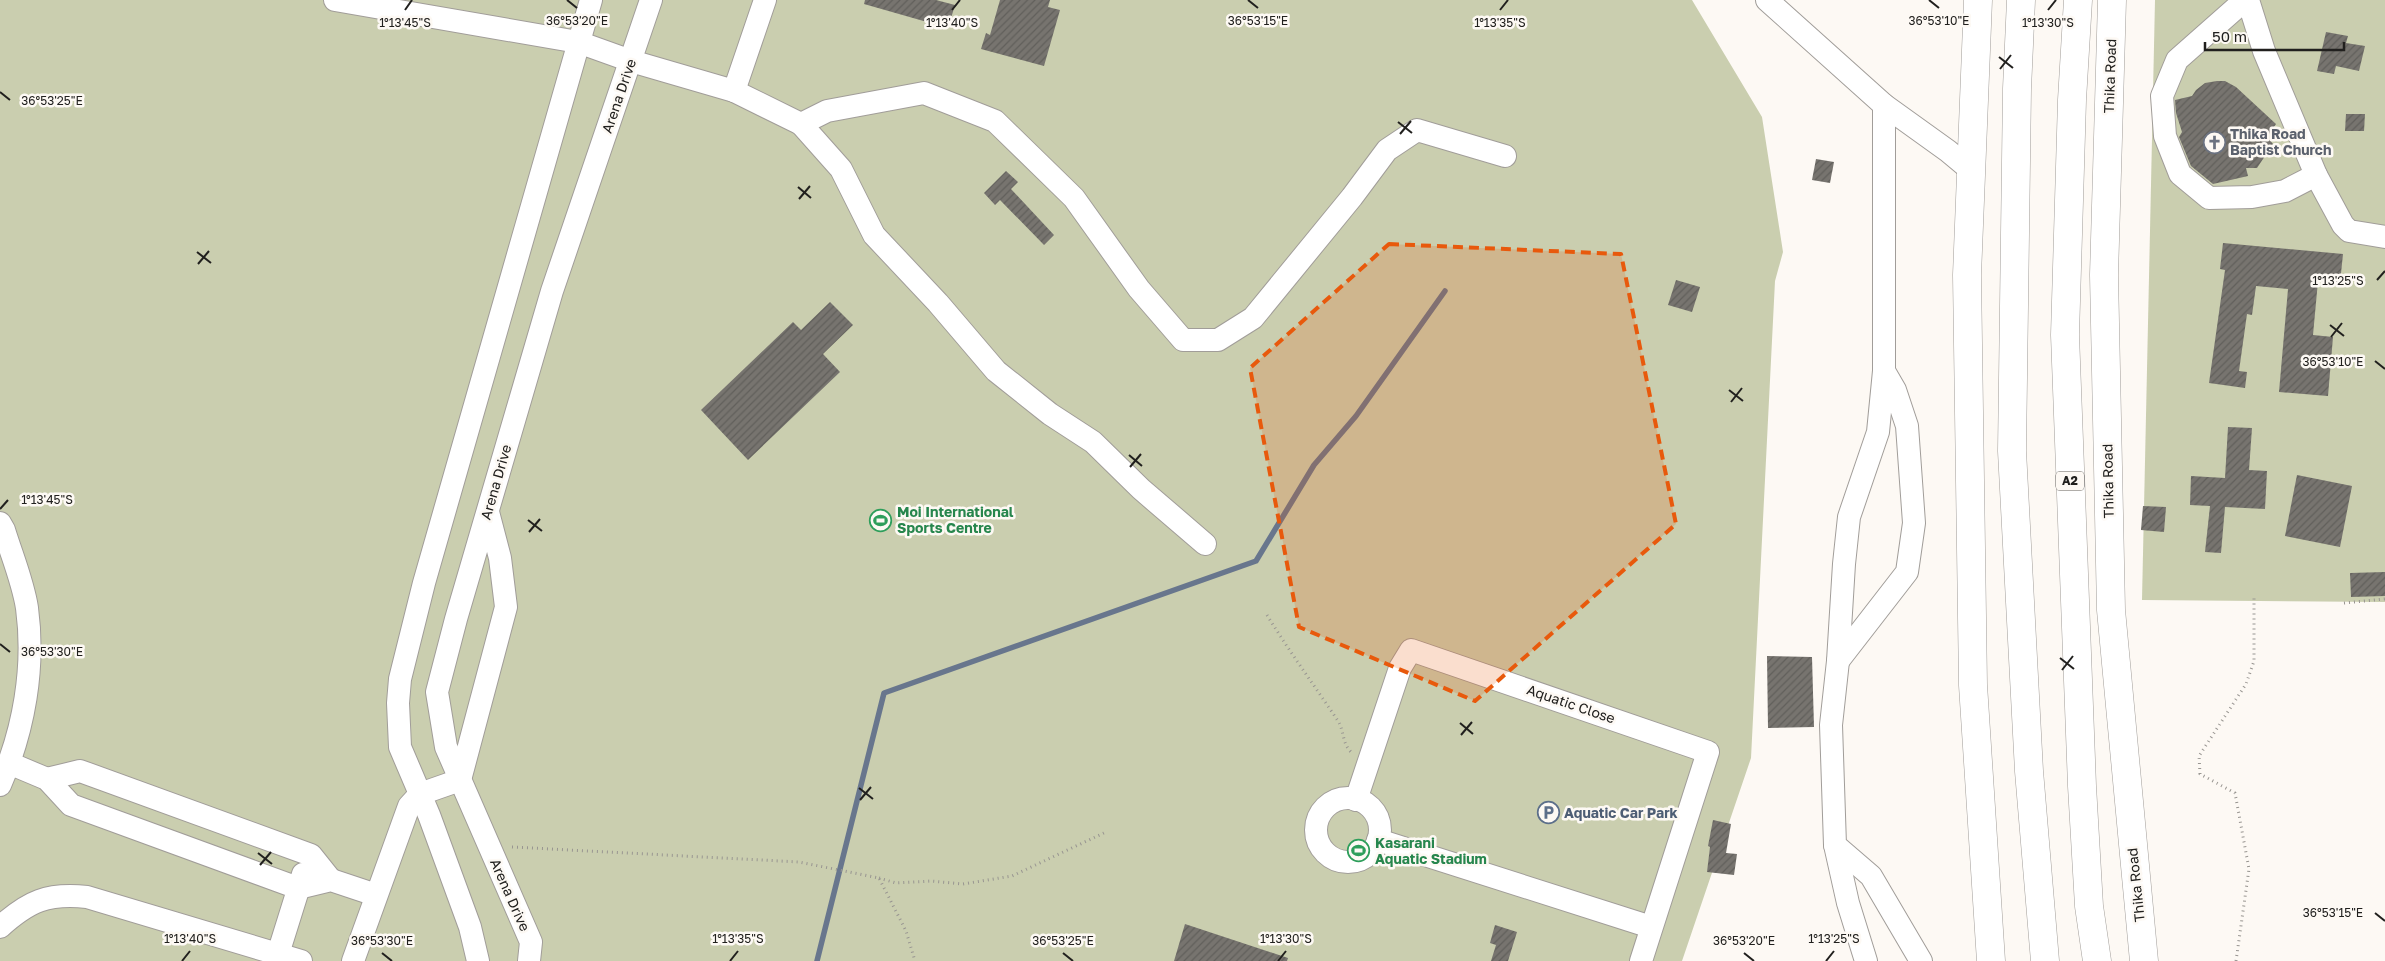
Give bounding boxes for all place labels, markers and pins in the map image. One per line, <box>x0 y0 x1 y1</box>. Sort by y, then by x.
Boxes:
place label: Thika Road Baptist Church <box>2230 125 2331 158</box>
church icon: Thika Road Baptist Church <box>2202 130 2226 154</box>
place label: Moi International Sports Centre <box>897 503 1014 536</box>
sports icon: Moi International Sports Centre <box>869 508 893 532</box>
parking icon: Aquatic Car Park <box>1536 801 1560 825</box>
place label: Aquatic Car Park <box>1564 804 1678 821</box>
place label: Kasarani Aquatic Stadium <box>1375 834 1487 867</box>
sports icon: Kasarani Aquatic Stadium <box>1347 839 1371 863</box>

